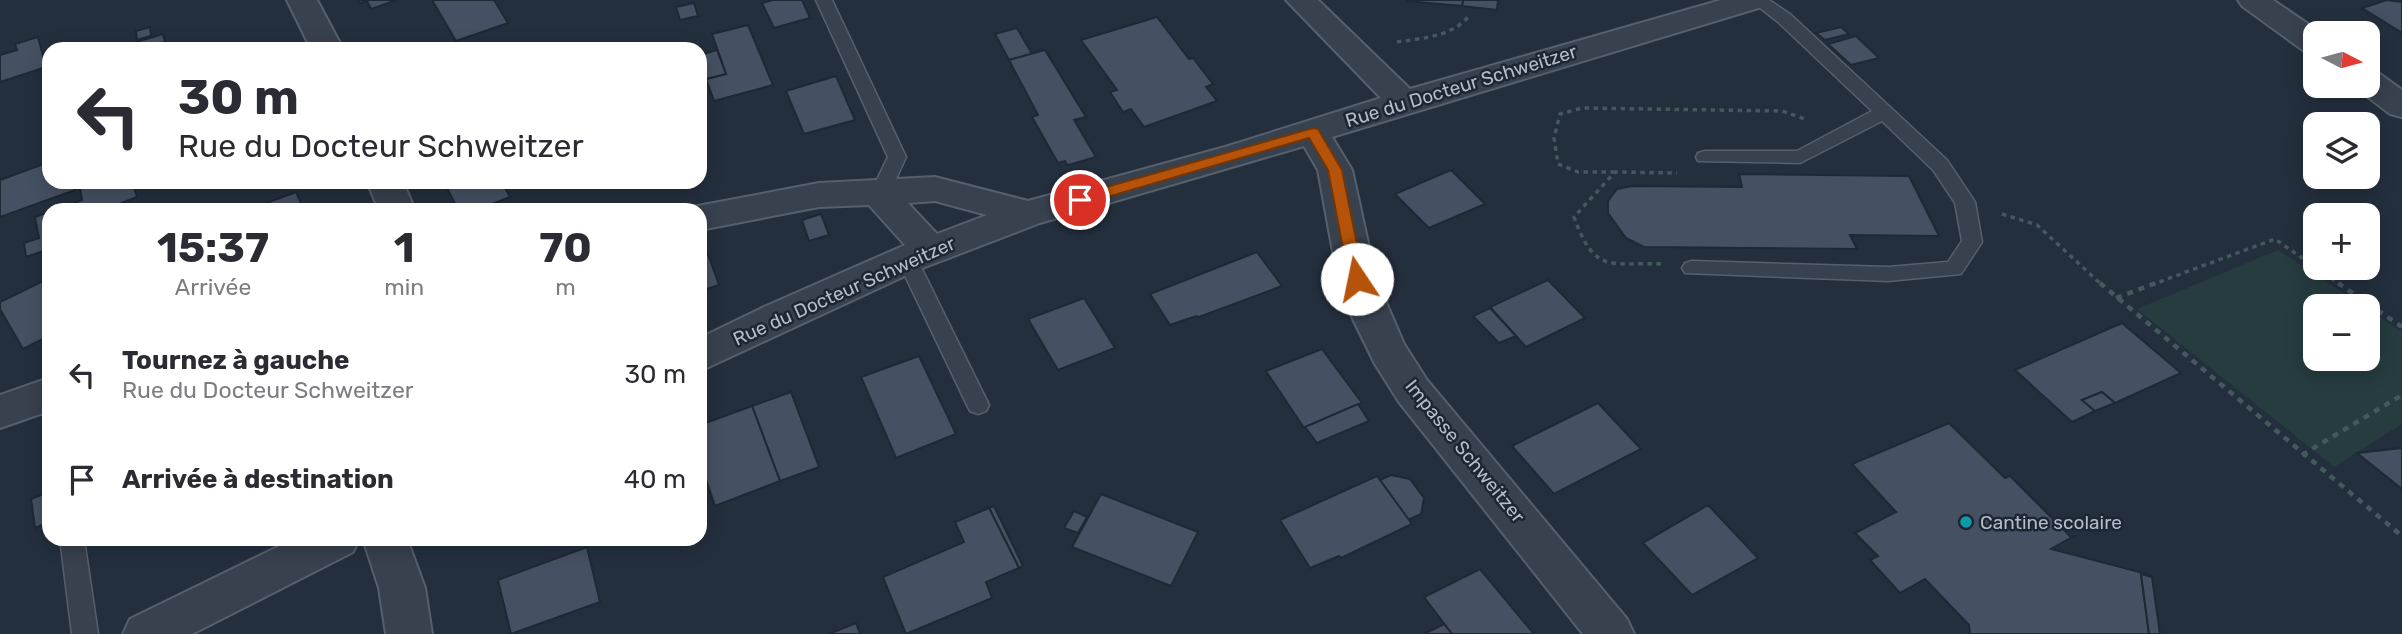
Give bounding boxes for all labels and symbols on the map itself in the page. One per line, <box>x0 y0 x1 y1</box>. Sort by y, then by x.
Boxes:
north arrow <box>2303 21 2380 98</box>
street label: Rue du Docteur Schweitzer <box>1342 40 1580 132</box>
pin <box>1050 170 1110 230</box>
street label: Rue du Docteur Schweitzer <box>729 231 959 350</box>
position arrow <box>1320 242 1394 316</box>
street label: Impasse Schweitzer <box>1400 375 1530 528</box>
place label: Cantine scolaire <box>1980 511 2122 534</box>
marker: Cantine scolaire <box>1958 514 1974 530</box>

